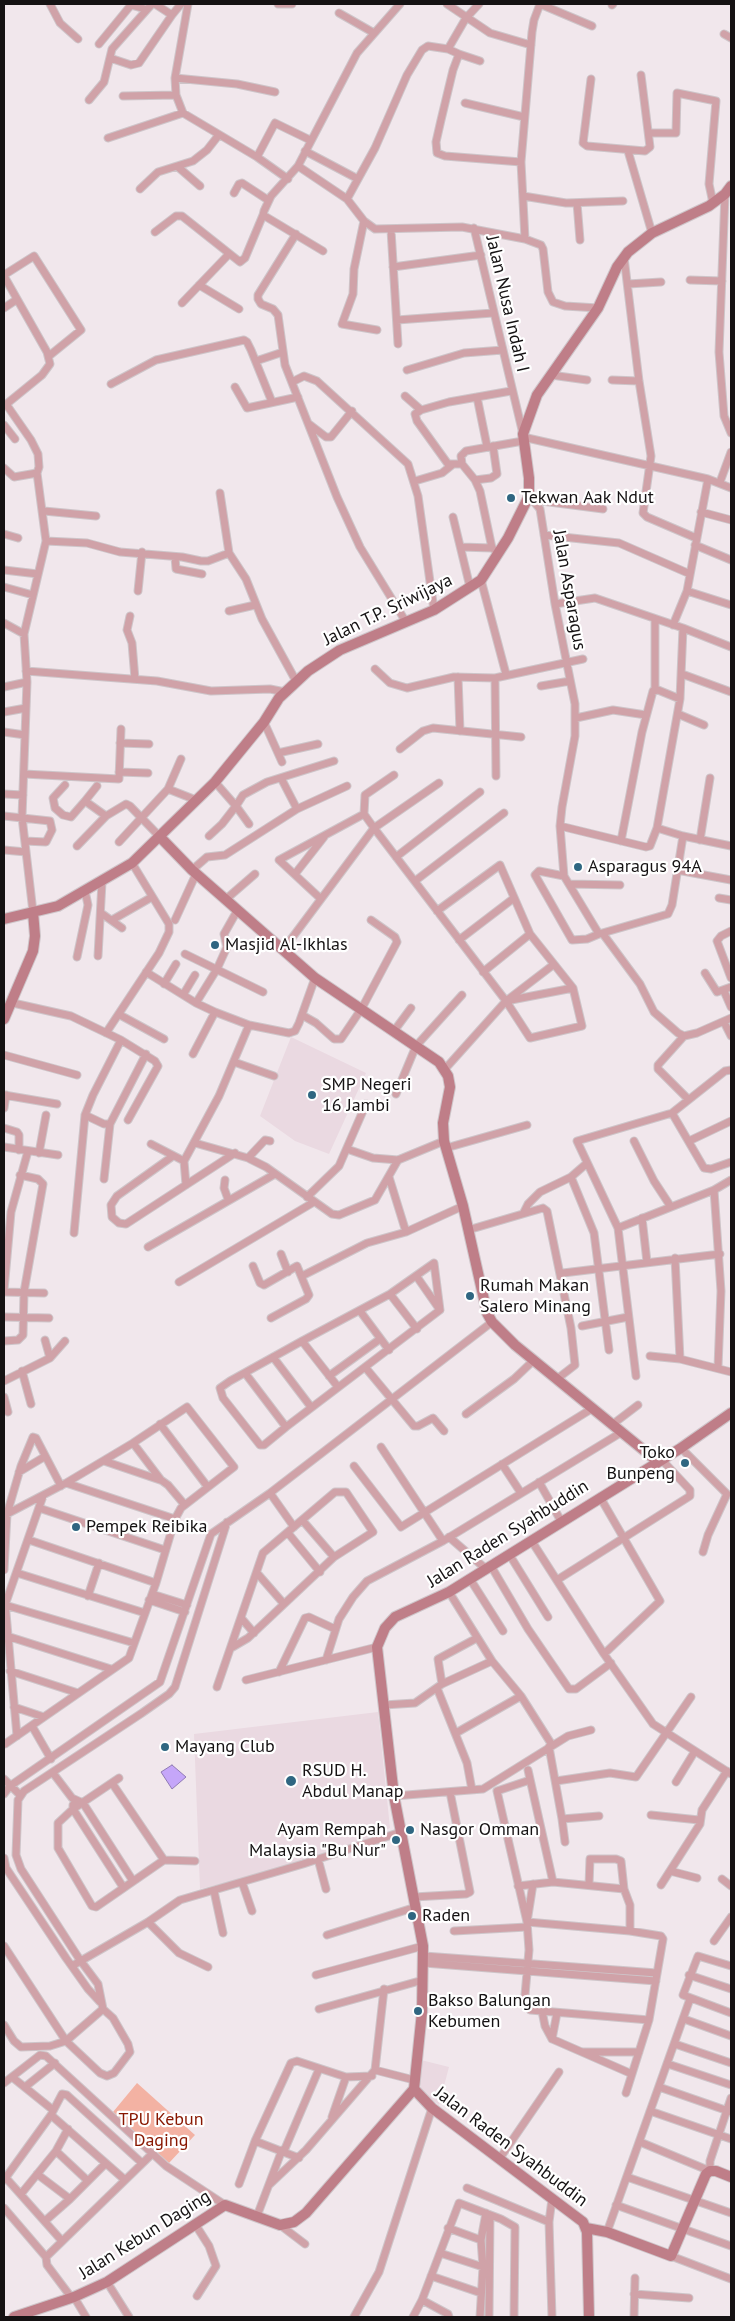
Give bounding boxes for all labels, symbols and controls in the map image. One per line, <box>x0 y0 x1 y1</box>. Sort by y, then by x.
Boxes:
street label: Jalan Nusa Indah I <box>481 234 533 374</box>
place label: Tekwan Aak Ndut <box>521 487 654 509</box>
marker: Tekwan Aak Ndut <box>505 492 517 504</box>
street label: Jalan Asparagus <box>548 528 590 652</box>
street label: Jalan T.P. Sriwijaya <box>320 569 456 651</box>
place label: Asparagus 94A <box>588 856 702 878</box>
marker: Asparagus 94A <box>572 861 584 873</box>
place label: Masjid Al-Ikhlas <box>225 934 348 956</box>
marker: Masjid Al-Ikhlas <box>209 939 221 951</box>
place label: SMP Negeri 16 Jambi <box>322 1074 411 1116</box>
marker: SMP Negeri 16 Jambi <box>306 1089 318 1101</box>
place label: Rumah Makan Salero Minang <box>480 1275 591 1318</box>
marker: Rumah Makan Salero Minang <box>464 1290 476 1302</box>
place label: Toko Bunpeng <box>607 1442 675 1485</box>
marker: Toko Bunpeng <box>679 1457 691 1469</box>
street label: Jalan Raden Syahbuddin <box>423 1476 593 1592</box>
place label: Pempek Reibika <box>86 1516 207 1538</box>
marker: Pempek Reibika <box>70 1521 82 1533</box>
place label: Mayang Club <box>175 1736 275 1758</box>
marker: Mayang Club <box>159 1741 171 1753</box>
place label: RSUD H. Abdul Manap <box>302 1760 403 1802</box>
marker: RSUD H. Abdul Manap <box>284 1774 298 1788</box>
place label: Ayam Rempah Malaysia "Bu Nur" <box>249 1819 386 1862</box>
place label: Nasgor Omman <box>420 1819 539 1841</box>
marker: Nasgor Omman <box>404 1824 416 1836</box>
marker: Ayam Rempah Malaysia "Bu Nur" <box>390 1834 402 1846</box>
place label: Raden <box>422 1905 470 1927</box>
marker: Raden <box>406 1910 418 1922</box>
place label: Bakso Balungan Kebumen <box>428 1990 551 2032</box>
marker: Bakso Balungan Kebumen <box>412 2005 424 2017</box>
street label: Jalan Raden Syahbuddin <box>430 2082 592 2212</box>
park label: TPU Kebun Daging <box>118 2109 204 2152</box>
street label: Jalan Kebun Daging <box>75 2186 215 2284</box>

